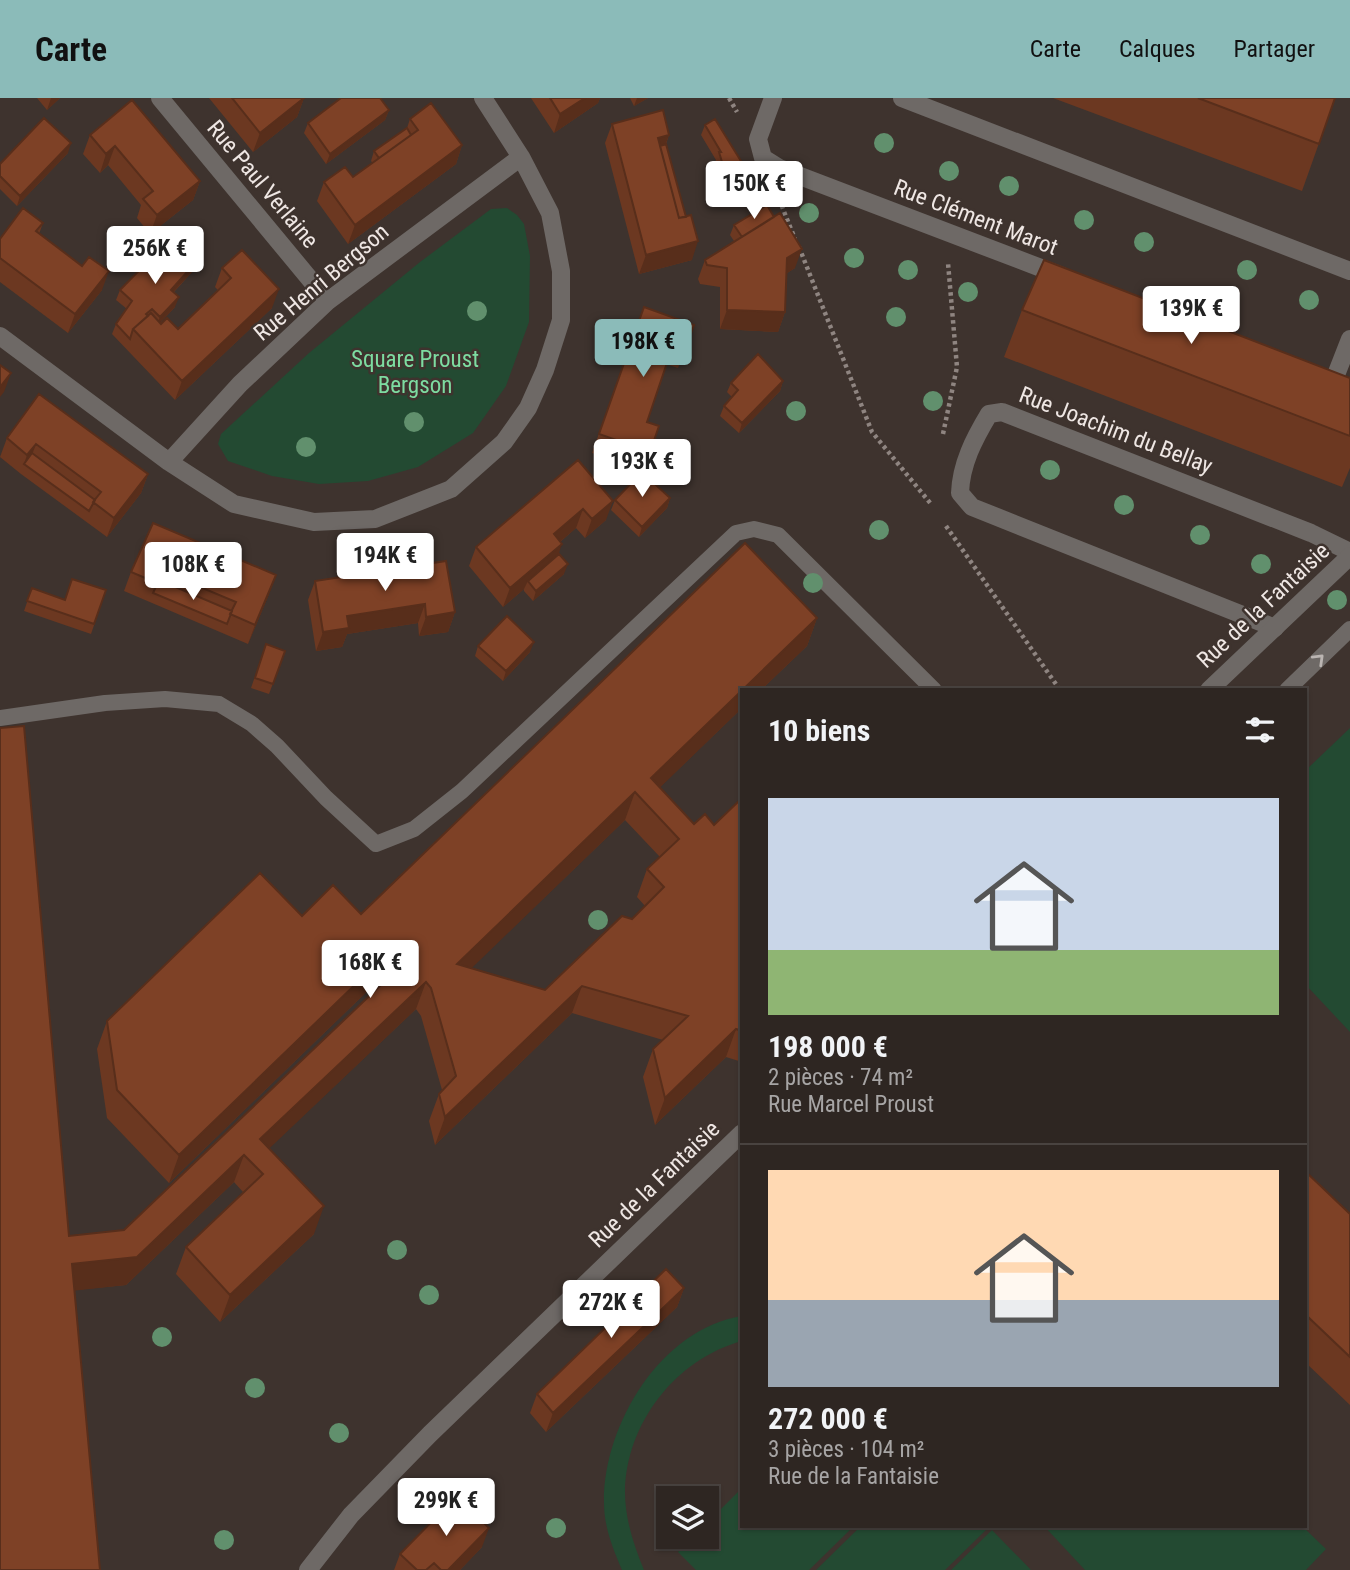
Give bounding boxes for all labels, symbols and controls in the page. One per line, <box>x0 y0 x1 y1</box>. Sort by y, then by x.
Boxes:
text: Carte <box>35 30 107 69</box>
text: Carte <box>1030 35 1081 63</box>
text: Calques <box>1119 35 1195 63</box>
text: Partager <box>1233 35 1315 63</box>
street label: Rue Paul Verlaine <box>201 115 324 254</box>
pin: 150K € <box>697 162 811 221</box>
text: 150K € <box>722 170 786 197</box>
street label: Rue Clément Marot <box>890 174 1062 261</box>
street label: Rue Henri Bergson <box>248 218 394 347</box>
pin: 256K € <box>98 226 212 286</box>
text: 256K € <box>123 235 187 262</box>
pin: 139K € <box>1134 286 1248 346</box>
text: 139K € <box>1159 295 1223 322</box>
pin: 198K € <box>586 320 700 379</box>
text: 198K € <box>611 328 675 355</box>
park label: Square Proust Bergson <box>351 346 479 399</box>
street label: Rue Joachim du Bellay <box>1015 381 1217 480</box>
pin: 193K € <box>585 440 699 499</box>
text: 193K € <box>610 448 674 475</box>
pin: 194K € <box>328 533 442 593</box>
street label: Rue de la Fantaisie <box>1192 537 1335 674</box>
pin: 108K € <box>136 542 250 602</box>
text: 194K € <box>353 542 417 569</box>
text: 108K € <box>161 551 225 578</box>
one-way arrow <box>1311 655 1324 668</box>
icon: filters <box>1241 711 1279 749</box>
text: 10 biens <box>768 713 870 748</box>
icon: home <box>961 843 1087 969</box>
pin: 168K € <box>313 940 427 1000</box>
text: 168K € <box>338 949 402 976</box>
text: 198 000 € <box>768 1029 888 1064</box>
text: 2 pièces · 74 m² <box>768 1064 913 1091</box>
text: Rue Marcel Proust <box>768 1091 934 1118</box>
street label: Rue de la Fantaisie <box>583 1115 725 1253</box>
icon: home <box>961 1215 1087 1341</box>
pin: 272K € <box>554 1280 668 1340</box>
text: 272K € <box>579 1289 643 1316</box>
text: 272 000 € <box>768 1401 888 1436</box>
text: 3 pièces · 104 m² <box>768 1436 924 1463</box>
text: Rue de la Fantaisie <box>768 1463 939 1490</box>
pin: 299K € <box>389 1478 503 1538</box>
map controls <box>656 1486 719 1549</box>
button: layers <box>656 1486 719 1549</box>
text: 299K € <box>414 1487 478 1514</box>

